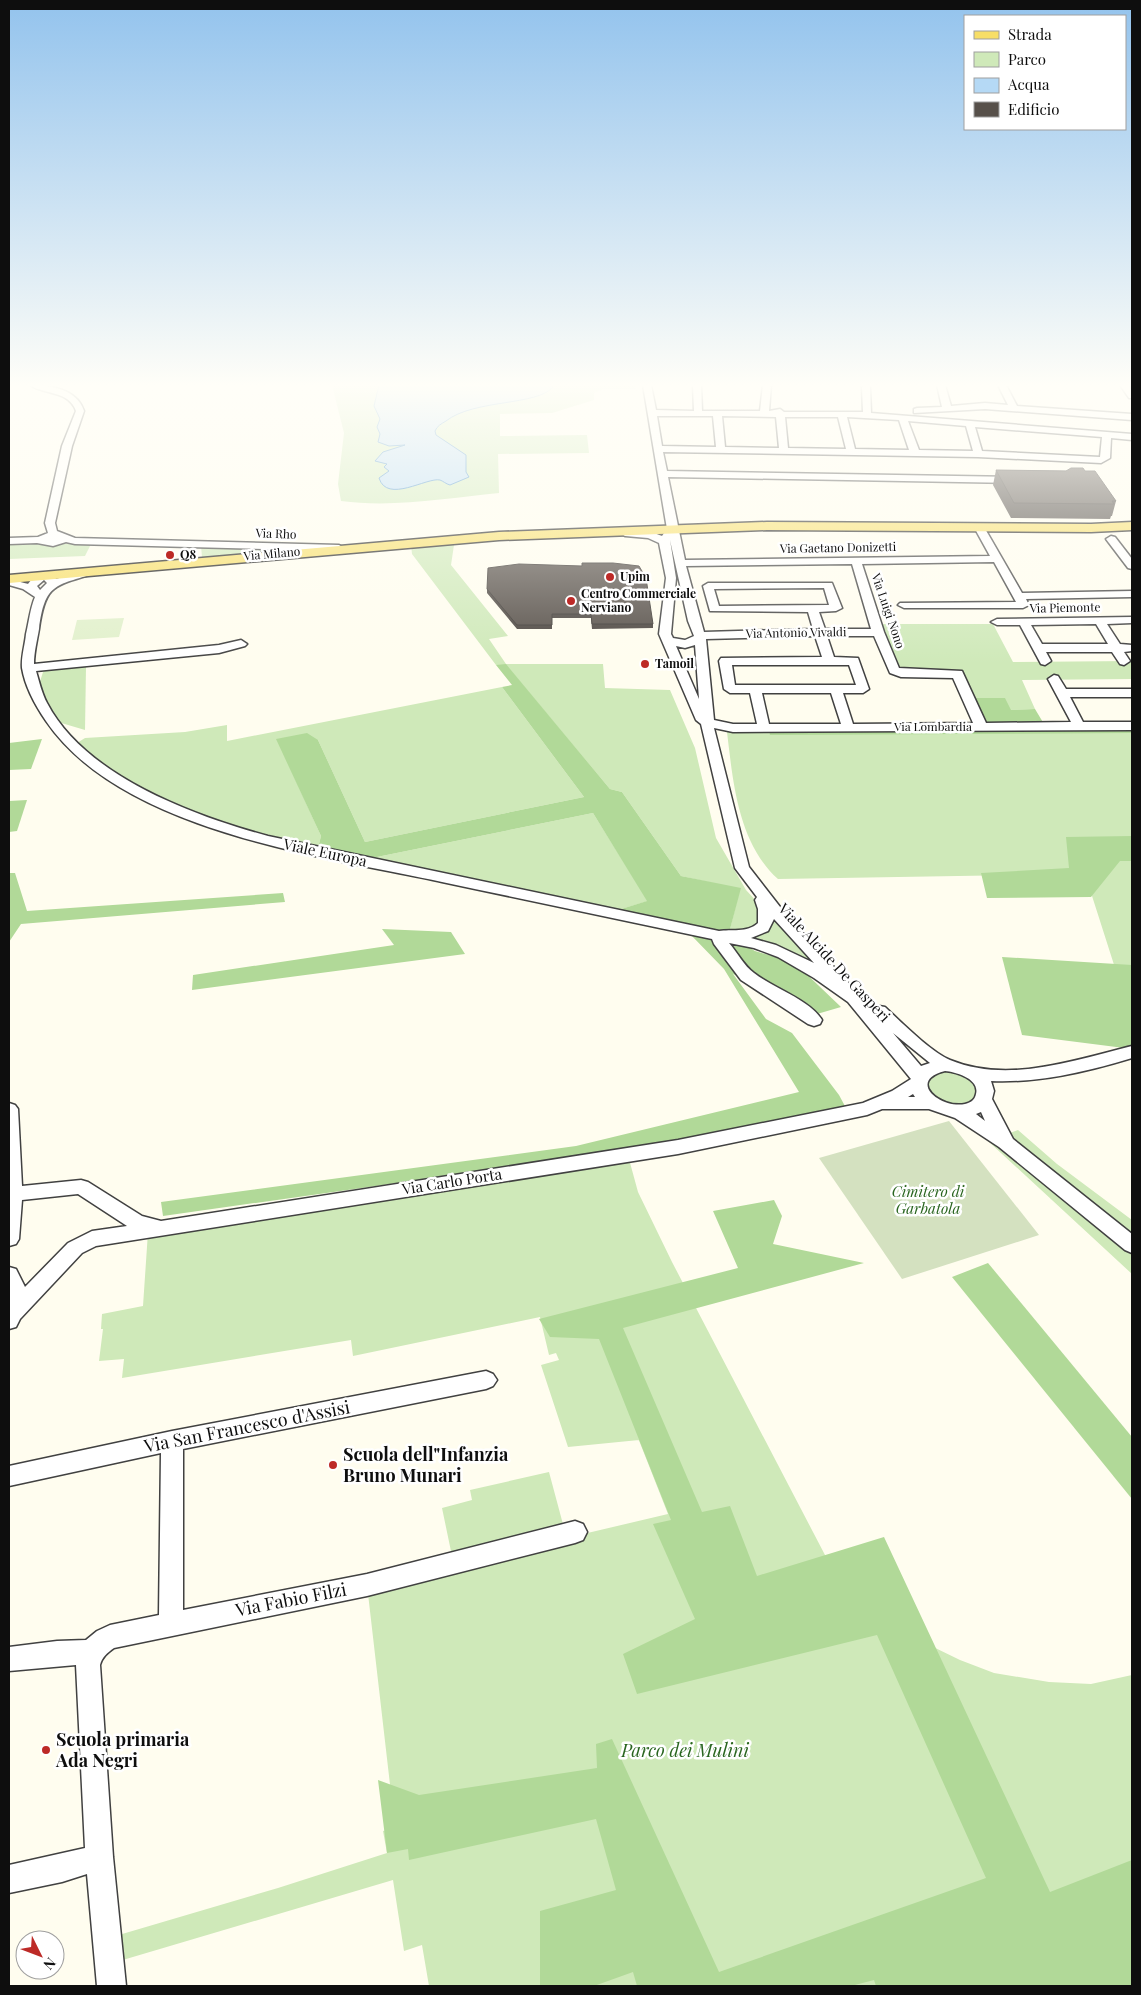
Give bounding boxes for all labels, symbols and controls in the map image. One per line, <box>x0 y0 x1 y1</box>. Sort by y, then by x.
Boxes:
legend <box>964 15 1126 130</box>
text: Strada <box>1008 24 1052 44</box>
text: Parco <box>1008 49 1046 69</box>
text: Acqua <box>1007 74 1050 94</box>
text: Edificio <box>1008 99 1059 119</box>
street label: Via Rho <box>254 524 297 542</box>
street label: Via Gaetano Donizetti <box>779 538 897 556</box>
street label: Via Milano <box>242 543 301 564</box>
place label: Q8 <box>180 546 197 562</box>
marker: Q8 <box>164 549 176 561</box>
place label: Upim <box>620 568 650 584</box>
street label: Via Luigi Nono <box>868 570 909 651</box>
marker: Upim <box>604 571 616 583</box>
place label: Centro Commerciale Nerviano <box>581 585 696 615</box>
marker: Centro Commerciale Nerviano <box>565 595 577 607</box>
street label: Via Piemonte <box>1028 598 1101 616</box>
street label: Via Antonio Vivaldi <box>744 623 847 641</box>
place label: Tamoil <box>655 655 694 671</box>
marker: Tamoil <box>639 658 651 670</box>
street label: Via Lombardia <box>893 718 972 734</box>
street label: Viale Europa <box>281 833 369 871</box>
street label: Viale Alcide De Gasperi <box>774 898 895 1026</box>
street label: Via Carlo Porta <box>399 1163 504 1199</box>
park label: Cimitero di Garbatola <box>892 1181 965 1218</box>
street label: Via San Francesco d'Assisi <box>141 1394 352 1458</box>
place label: Scuola dell"Infanzia Bruno Munari <box>343 1442 509 1487</box>
marker: Scuola dell"Infanzia Bruno Munari <box>327 1459 339 1471</box>
street label: Via Fabio Filzi <box>232 1576 348 1622</box>
place label: Scuola primaria Ada Negri <box>55 1727 190 1772</box>
park label: Parco dei Mulini <box>620 1738 749 1762</box>
marker: Scuola primaria Ada Negri <box>40 1744 52 1756</box>
north arrow <box>15 1930 65 1980</box>
text: N <box>40 1954 60 1974</box>

